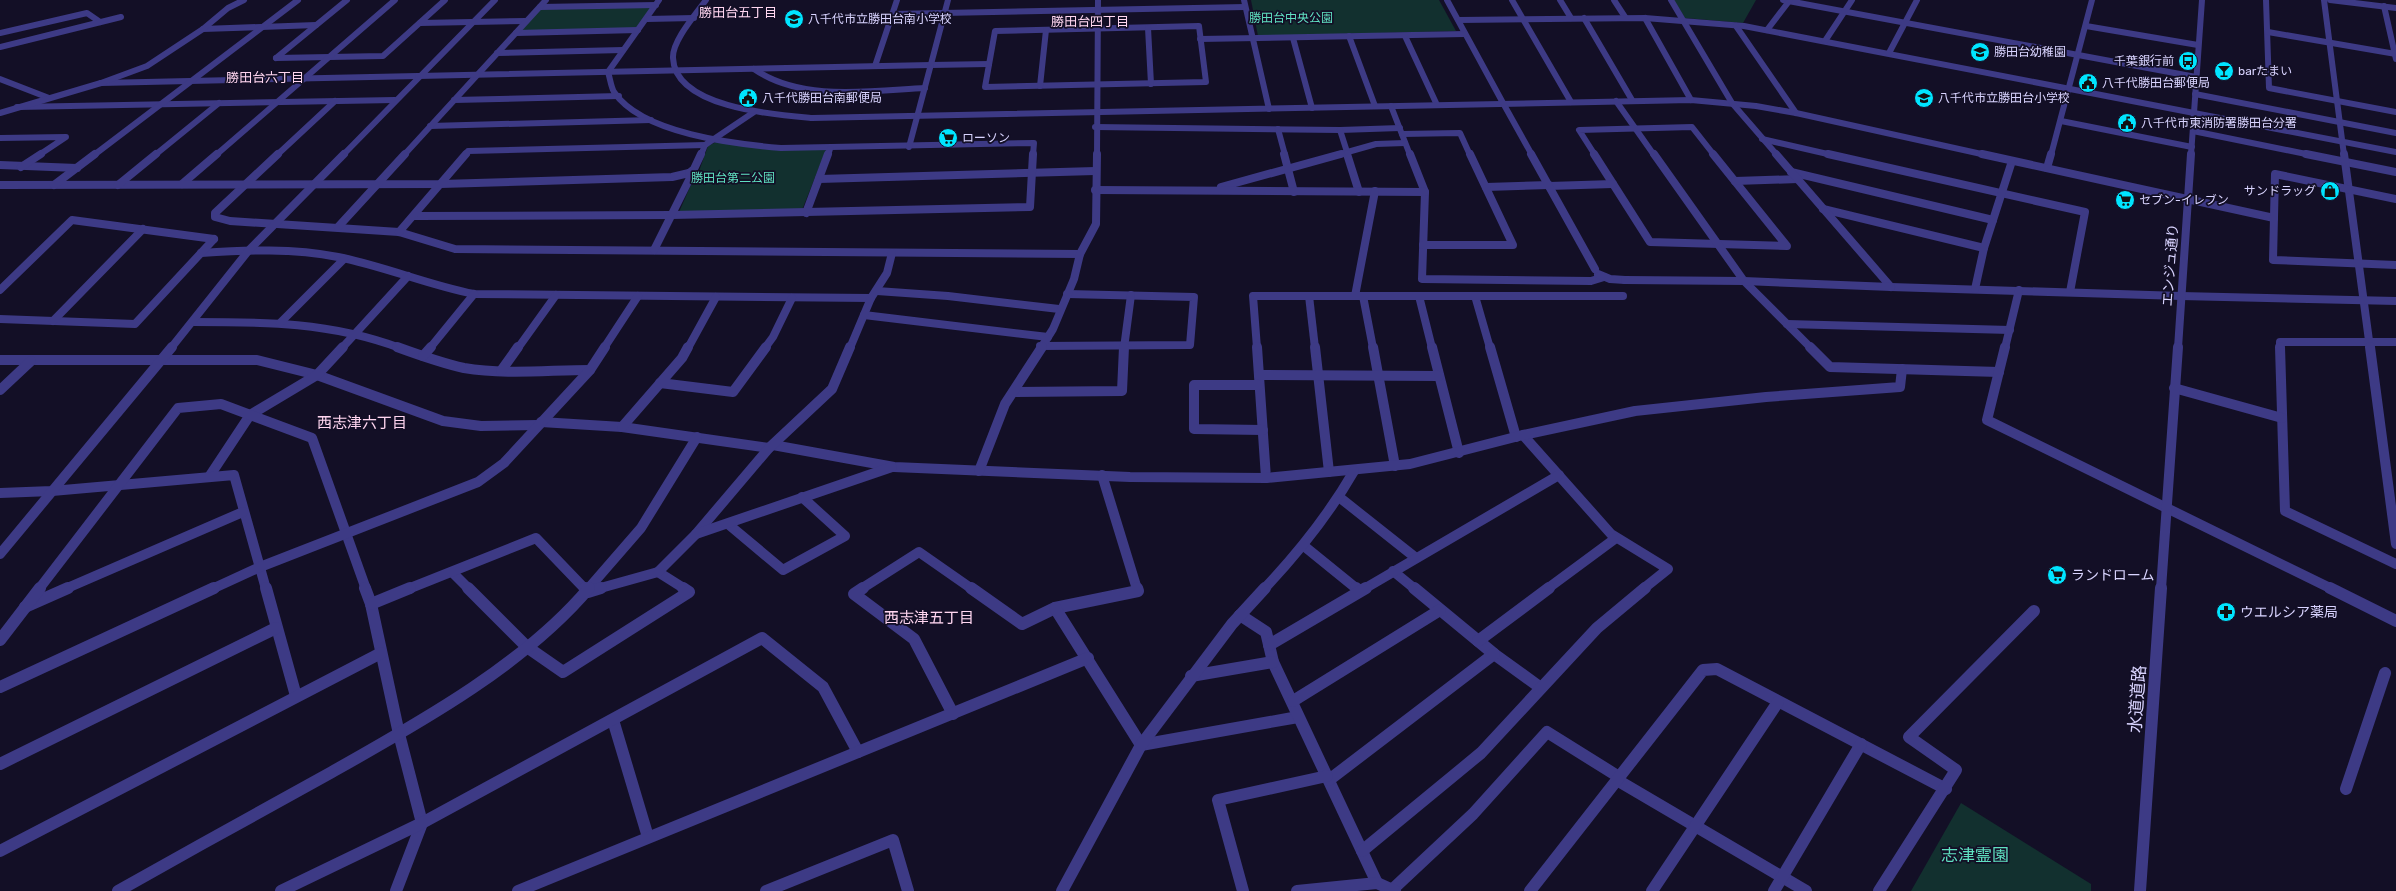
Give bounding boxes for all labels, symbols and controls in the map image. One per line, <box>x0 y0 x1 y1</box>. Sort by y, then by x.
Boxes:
district label: 勝田台五丁目 <box>699 5 777 20</box>
school or university icon: 八千代市立勝田台南小学校 <box>783 8 805 30</box>
park label: 勝田台中央公園 <box>1249 11 1333 25</box>
place label: 八千代市立勝田台南小学校 <box>808 12 952 26</box>
district label: 勝田台四丁目 <box>1051 14 1129 29</box>
school or university icon: 勝田台幼稚園 <box>1969 41 1991 63</box>
place label: 勝田台幼稚園 <box>1994 45 2066 59</box>
bus stop icon: 千葉銀行前 <box>2177 50 2199 72</box>
place label: 千葉銀行前 <box>2114 54 2174 68</box>
bar icon: barたまい <box>2213 60 2235 82</box>
place label: barたまい <box>2238 64 2292 78</box>
district label: 勝田台六丁目 <box>226 70 304 85</box>
public building icon: 八千代勝田台郵便局 <box>2077 72 2099 94</box>
place label: 八千代勝田台郵便局 <box>2102 76 2210 90</box>
public building icon: 八千代勝田台南郵便局 <box>737 87 759 109</box>
school or university icon: 八千代市立勝田台小学校 <box>1913 87 1935 109</box>
place label: 八千代勝田台南郵便局 <box>762 91 882 105</box>
place label: 八千代市立勝田台小学校 <box>1938 91 2070 105</box>
public building icon: 八千代市東消防署勝田台分署 <box>2116 112 2138 134</box>
place label: 八千代市東消防署勝田台分署 <box>2141 116 2297 130</box>
supermarket icon: ローソン <box>937 127 959 149</box>
place label: ローソン <box>962 131 1010 145</box>
park label: 勝田台第二公園 <box>691 171 775 185</box>
shop icon: サンドラッグ <box>2319 180 2341 202</box>
place label: サンドラッグ <box>2244 184 2316 198</box>
supermarket icon: セブン-イレブン <box>2114 189 2136 211</box>
place label: セブン-イレブン <box>2139 193 2229 207</box>
street label: エンジュ通り <box>2159 223 2182 307</box>
district label: 西志津六丁目 <box>317 414 407 432</box>
supermarket icon: ランドローム <box>2046 564 2068 586</box>
place label: ランドローム <box>2071 567 2155 584</box>
pharmacy icon: ウエルシア薬局 <box>2215 601 2237 623</box>
place label: ウエルシア薬局 <box>2240 604 2338 621</box>
district label: 西志津五丁目 <box>884 609 974 627</box>
street label: 水道道路 <box>2125 664 2149 734</box>
park label: 志津霊園 <box>1941 845 2009 865</box>

